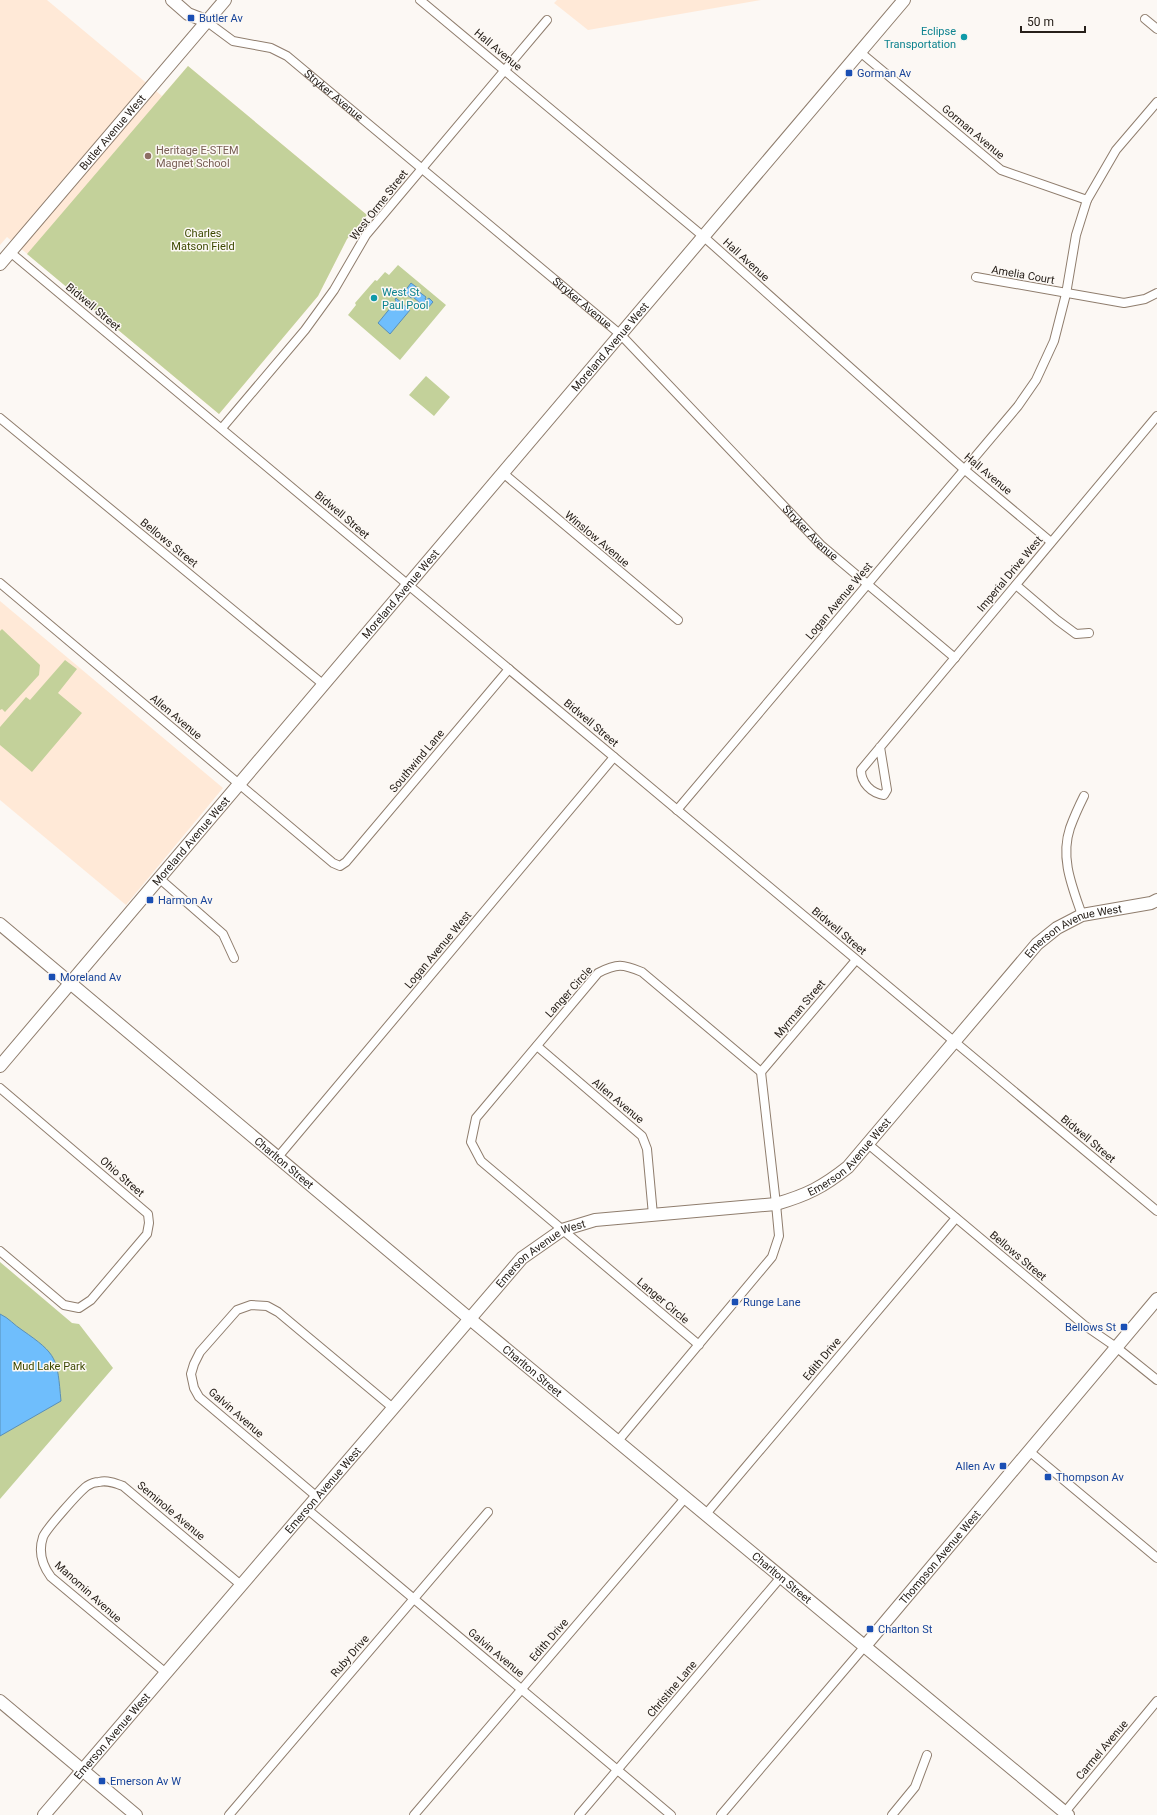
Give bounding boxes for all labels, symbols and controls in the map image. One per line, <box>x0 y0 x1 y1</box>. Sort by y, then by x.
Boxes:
scale bar <box>1021 8 1085 34</box>
place label: Butler Av <box>199 12 243 25</box>
marker: Butler Av <box>186 13 196 23</box>
text: 50 m <box>1027 15 1054 29</box>
place label: Eclipse Transportation <box>884 25 956 51</box>
street label: Hall Avenue <box>472 26 524 74</box>
marker: Eclipse Transportation <box>959 32 969 42</box>
street label: Stryker Avenue <box>302 67 366 124</box>
place label: Gorman Av <box>857 67 912 80</box>
marker: Gorman Av <box>844 68 854 78</box>
street label: Butler Avenue West <box>76 92 148 173</box>
street label: Gorman Avenue <box>939 102 1007 162</box>
place label: Heritage E-STEM Magnet School <box>156 144 239 170</box>
marker: Heritage E-STEM Magnet School <box>143 151 153 161</box>
street label: West Orme Street <box>347 167 411 243</box>
park label: Charles Matson Field <box>171 227 235 253</box>
street label: Hall Avenue <box>720 236 772 284</box>
street label: Amelia Court <box>990 263 1056 287</box>
street label: Stryker Avenue <box>550 274 615 331</box>
street label: Bidwell Street <box>63 281 123 334</box>
place label: West St Paul Pool <box>382 286 428 312</box>
marker: West St Paul Pool <box>369 293 379 303</box>
street label: Moreland Avenue West <box>569 299 652 394</box>
street label: Hall Avenue <box>962 450 1014 498</box>
street label: Bidwell Street <box>312 489 372 542</box>
street label: Stryker Avenue <box>780 502 841 563</box>
street label: Winslow Avenue <box>562 508 632 570</box>
street label: Bellows Street <box>138 516 201 570</box>
street label: Imperial Drive West <box>975 533 1046 614</box>
street label: Moreland Avenue West <box>359 546 442 641</box>
street label: Logan Avenue West <box>803 560 875 642</box>
street label: Allen Avenue <box>148 692 204 742</box>
street label: Bidwell Street <box>561 697 621 750</box>
street label: Southwind Lane <box>387 727 447 795</box>
street label: Moreland Avenue West <box>149 794 232 888</box>
place label: Harmon Av <box>158 894 213 907</box>
marker: Harmon Av <box>145 895 155 905</box>
street label: Emerson Avenue West <box>1022 902 1123 960</box>
street label: Bidwell Street <box>809 905 869 958</box>
street label: Logan Avenue West <box>402 909 474 991</box>
street label: Langer Circle <box>543 964 595 1020</box>
place label: Moreland Av <box>60 971 122 984</box>
marker: Moreland Av <box>47 972 57 982</box>
street label: Myrman Street <box>772 977 828 1041</box>
street label: Allen Avenue <box>590 1076 646 1126</box>
street label: Bidwell Street <box>1058 1113 1118 1166</box>
street label: Emerson Avenue West <box>805 1115 893 1198</box>
street label: Charlton Street <box>252 1134 317 1192</box>
street label: Ohio Street <box>97 1154 147 1200</box>
street label: Emerson Avenue West <box>493 1217 587 1290</box>
street label: Bellows Street <box>987 1229 1049 1284</box>
street label: Langer Circle <box>634 1275 692 1327</box>
place label: Runge Lane <box>743 1296 801 1309</box>
marker: Runge Lane <box>730 1297 740 1307</box>
place label: Bellows St <box>1065 1321 1116 1334</box>
marker: Bellows St <box>1119 1322 1129 1332</box>
street label: Edith Drive <box>800 1335 844 1383</box>
street label: Charlton Street <box>500 1342 565 1399</box>
park label: Mud Lake Park <box>13 1360 86 1373</box>
street label: Galvin Avenue <box>206 1385 266 1441</box>
street label: Emerson Avenue West <box>282 1444 364 1536</box>
place label: Allen Av <box>956 1460 996 1473</box>
marker: Allen Av <box>998 1461 1008 1471</box>
place label: Thompson Av <box>1056 1471 1124 1484</box>
marker: Thompson Av <box>1043 1472 1053 1482</box>
street label: Seminole Avenue <box>135 1479 208 1543</box>
street label: Thompson Avenue West <box>896 1507 983 1607</box>
street label: Charlton Street <box>749 1549 814 1606</box>
street label: Manomin Avenue <box>52 1559 124 1625</box>
street label: Edith Drive <box>527 1616 571 1664</box>
place label: Charlton St <box>878 1623 933 1636</box>
marker: Charlton St <box>865 1624 875 1634</box>
street label: Galvin Avenue <box>465 1626 527 1680</box>
street label: Ruby Drive <box>328 1632 372 1680</box>
street label: Christine Lane <box>645 1658 700 1720</box>
street label: Emerson Avenue West <box>71 1690 153 1782</box>
street label: Carmel Avenue <box>1073 1717 1131 1782</box>
place label: Emerson Av W <box>110 1775 181 1788</box>
marker: Emerson Av W <box>97 1776 107 1786</box>

